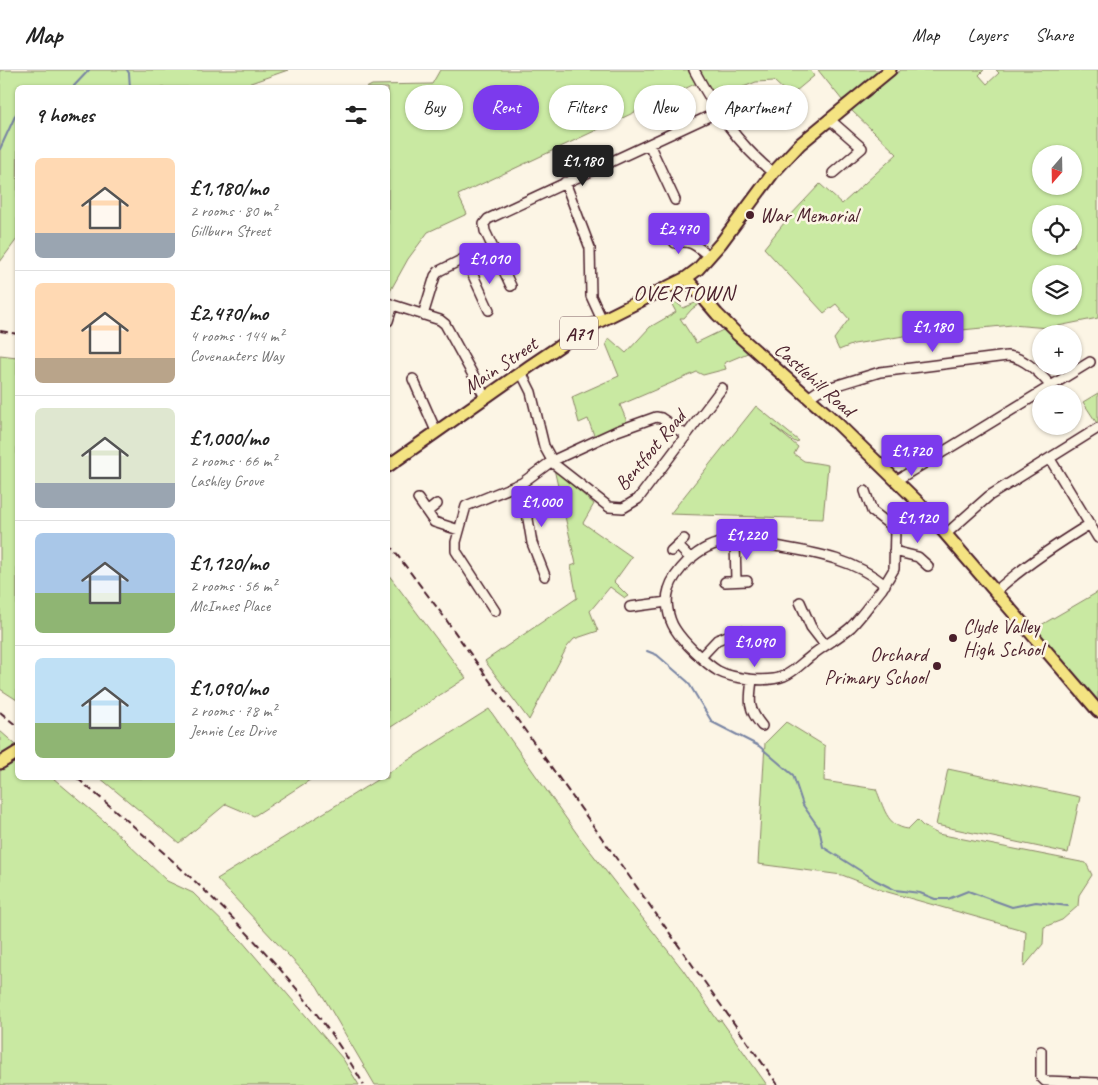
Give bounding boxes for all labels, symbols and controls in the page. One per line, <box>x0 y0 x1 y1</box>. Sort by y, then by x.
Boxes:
text: Map <box>25 20 62 50</box>
text: Map <box>912 24 940 46</box>
text: Layers <box>968 24 1007 46</box>
text: Share <box>1035 24 1073 46</box>
chip: Buy <box>405 85 463 130</box>
chip: Rent <box>473 85 539 130</box>
chip: Filters <box>549 85 624 130</box>
chip: New <box>634 85 696 130</box>
chip: Apartment <box>706 85 808 130</box>
icon: filters <box>342 101 370 129</box>
text: 9 homes <box>35 102 94 128</box>
pin: £1,180 <box>542 144 624 187</box>
north arrow <box>1032 145 1082 195</box>
map controls <box>1032 145 1082 435</box>
text: £1,180 <box>563 151 603 171</box>
text: £1,180/mo <box>190 175 268 201</box>
icon: home <box>75 178 135 238</box>
text: 2 rooms · 80 m² <box>190 201 276 221</box>
place label: War Memorial <box>760 203 861 228</box>
button: locate <box>1032 205 1082 255</box>
marker: War Memorial <box>744 209 756 221</box>
pin: £2,470 <box>638 212 720 255</box>
text: £2,470 <box>659 219 699 239</box>
text: Gillburn Street <box>190 221 271 241</box>
pin: £1,010 <box>449 242 531 285</box>
text: £1,010 <box>470 249 510 269</box>
button: layers <box>1032 265 1082 315</box>
district label: OVERTOWN <box>633 279 738 307</box>
text: £2,470/mo <box>190 300 268 326</box>
icon: home <box>75 303 135 363</box>
pin: £1,180 <box>892 310 974 353</box>
road number: A71 <box>560 317 598 350</box>
text: £1,180 <box>913 317 953 337</box>
button: + <box>1032 325 1082 375</box>
text: 4 rooms · 144 m² <box>190 326 284 346</box>
street label: Main Street <box>459 330 544 399</box>
street label: Castlehill Road <box>769 337 862 424</box>
text: Covenanters Way <box>190 346 284 366</box>
button: − <box>1032 385 1082 435</box>
street label: Bentfoot Road <box>610 403 693 496</box>
text: £1,000/mo <box>190 425 268 451</box>
icon: home <box>75 428 135 488</box>
pin: £1,720 <box>871 434 953 477</box>
text: £1,720 <box>892 441 932 461</box>
text: 2 rooms · 66 m² <box>190 451 276 471</box>
text: Lashley Grove <box>190 471 263 491</box>
pin: £1,000 <box>501 486 583 528</box>
text: £1,000 <box>522 492 562 512</box>
pin: £1,120 <box>877 502 959 544</box>
text: £1,120 <box>898 508 938 528</box>
pin: £1,220 <box>706 518 788 561</box>
text: £1,220 <box>727 525 767 545</box>
text: £1,120/mo <box>190 550 268 576</box>
icon: home <box>75 553 135 613</box>
text: 2 rooms · 56 m² <box>190 576 276 596</box>
text: McInnes Place <box>190 596 270 616</box>
place label: Clyde Valley High School <box>963 614 1047 662</box>
pin: £1,090 <box>714 626 796 668</box>
text: £1,090 <box>736 632 774 652</box>
marker: Clyde Valley High School <box>947 632 959 644</box>
place label: Orchard Primary School <box>824 642 931 690</box>
marker: Orchard Primary School <box>931 660 943 672</box>
text: £1,090/mo <box>190 675 268 701</box>
icon: home <box>75 678 135 738</box>
text: 2 rooms · 78 m² <box>190 701 276 721</box>
text: Jennie Lee Drive <box>190 721 276 741</box>

